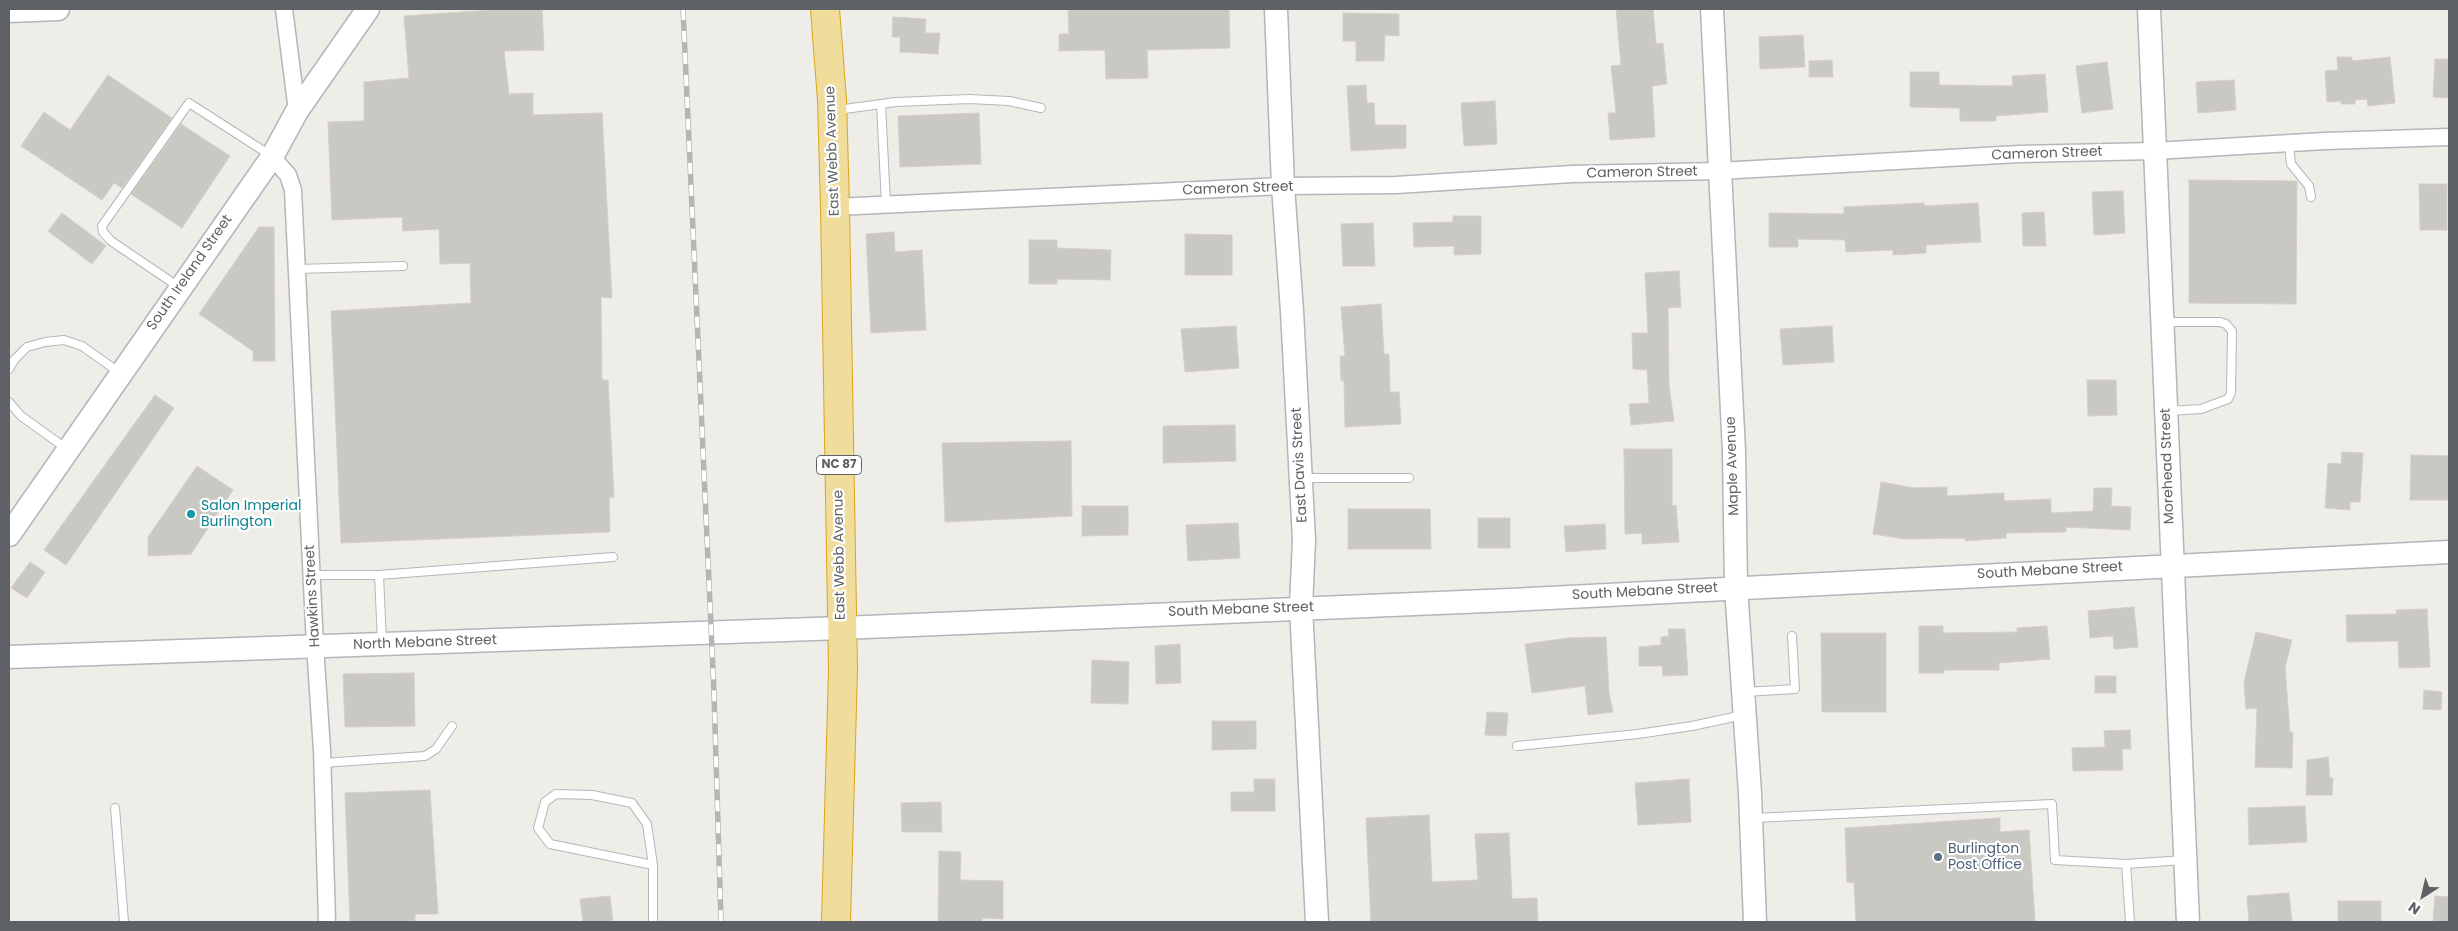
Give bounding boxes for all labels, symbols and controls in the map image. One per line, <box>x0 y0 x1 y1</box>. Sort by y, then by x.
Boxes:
street label: East Webb Avenue <box>822 86 844 216</box>
street label: Cameron Street <box>1991 144 2103 164</box>
street label: Cameron Street <box>1586 164 1698 182</box>
street label: Cameron Street <box>1182 179 1294 199</box>
street label: South Ireland Street <box>144 212 236 334</box>
street label: East Davis Street <box>1289 407 1311 523</box>
street label: Morehead Street <box>2158 408 2178 524</box>
street label: Maple Avenue <box>1723 416 1743 516</box>
road number: NC 87 <box>816 456 862 474</box>
street label: East Webb Avenue <box>830 490 850 620</box>
place label: Salon Imperial Burlington <box>201 498 301 530</box>
marker: Salon Imperial Burlington <box>185 508 197 520</box>
street label: Hawkins Street <box>302 544 324 648</box>
street label: South Mebane Street <box>1977 559 2123 583</box>
street label: South Mebane Street <box>1572 580 1718 604</box>
street label: South Mebane Street <box>1168 599 1314 621</box>
street label: North Mebane Street <box>353 632 497 654</box>
place label: Burlington Post Office <box>1948 841 2022 874</box>
marker: Burlington Post Office <box>1932 851 1944 863</box>
north arrow <box>2398 871 2448 921</box>
text: N <box>2404 897 2424 919</box>

